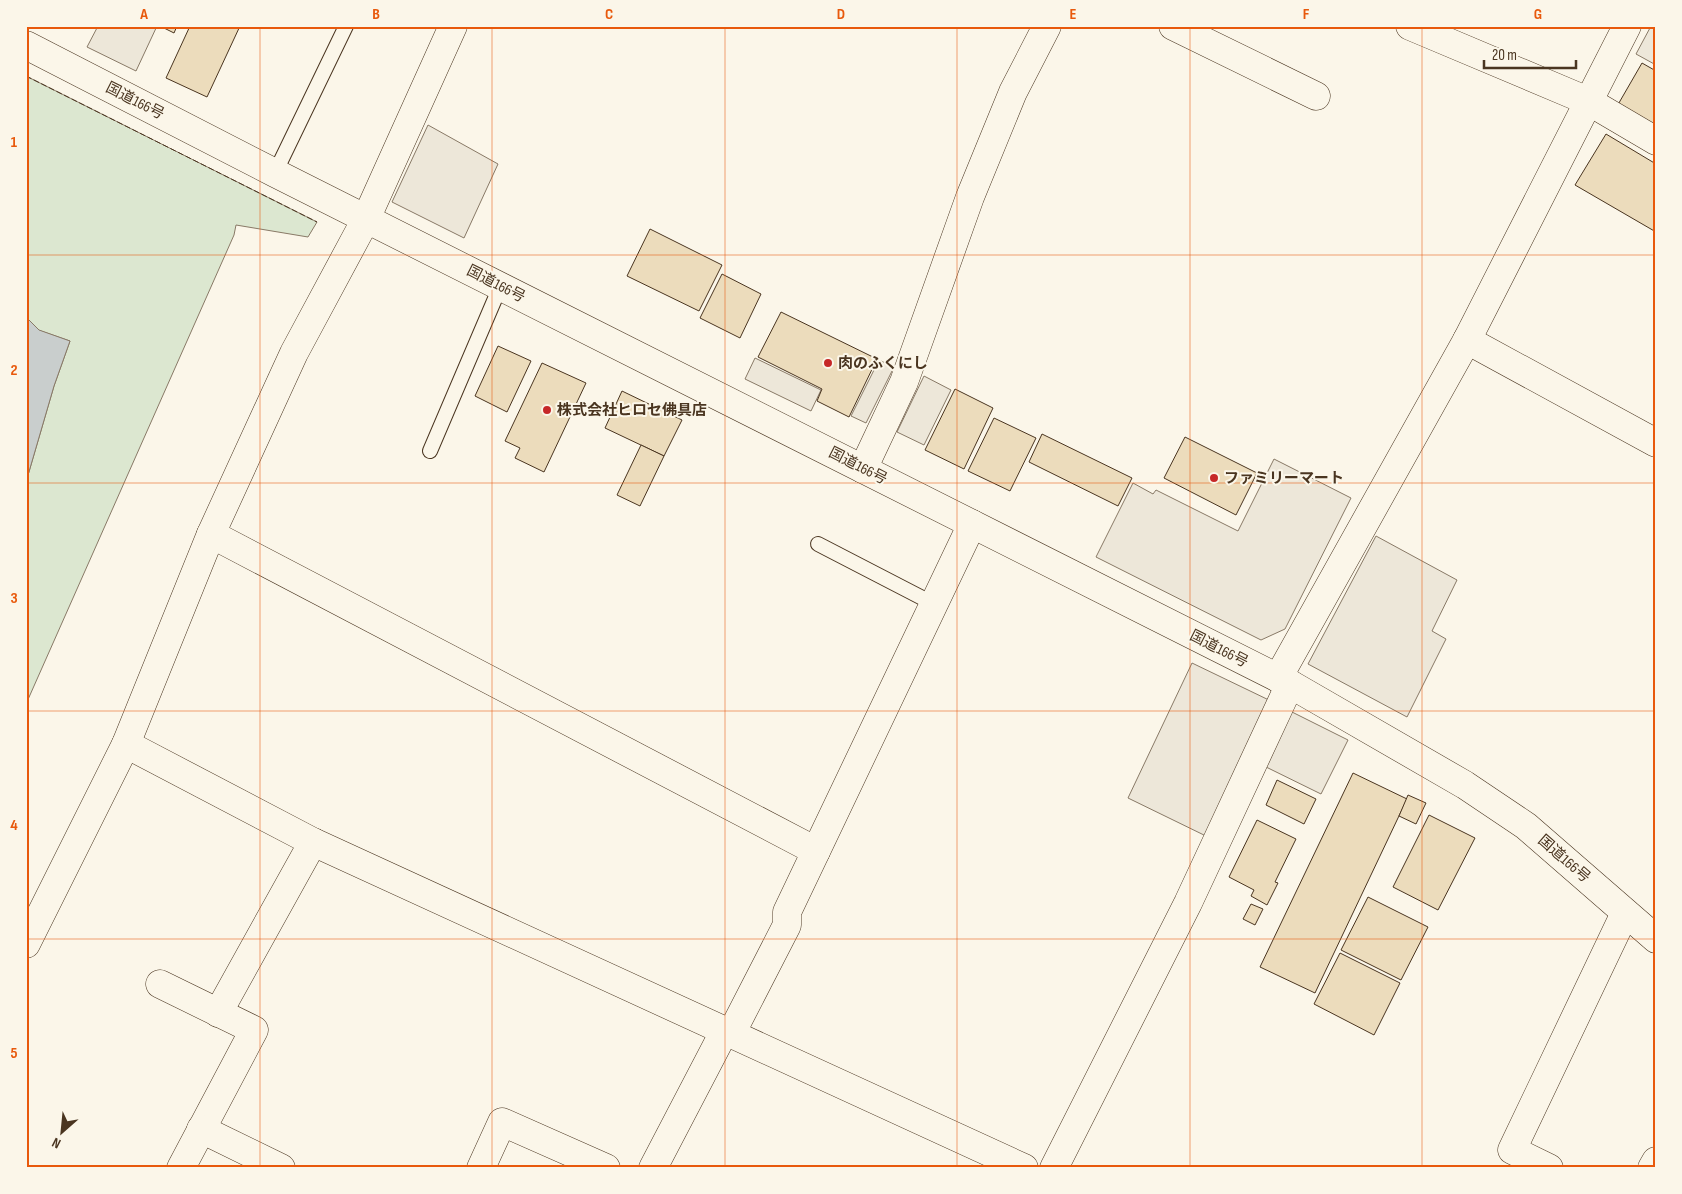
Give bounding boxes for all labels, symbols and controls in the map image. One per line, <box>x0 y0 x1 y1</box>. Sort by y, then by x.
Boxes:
text: A <box>139 5 148 24</box>
text: B <box>372 5 380 24</box>
text: C <box>605 5 613 24</box>
text: D <box>837 5 845 24</box>
text: E <box>1070 5 1077 24</box>
text: F <box>1303 5 1310 24</box>
text: G <box>1534 5 1542 24</box>
scale bar <box>1484 38 1577 70</box>
text: 20 m <box>1492 46 1517 65</box>
street label: 国道166号 <box>102 78 168 124</box>
text: 1 <box>11 133 18 152</box>
street label: 国道166号 <box>463 261 529 307</box>
place label: 肉のふくにし <box>838 354 928 373</box>
marker: 肉のふくにし <box>822 357 834 369</box>
text: 2 <box>10 361 18 380</box>
place label: 株式会社ヒロセ佛具店 <box>557 401 707 420</box>
marker: 株式会社ヒロセ佛具店 <box>541 404 553 416</box>
street label: 国道166号 <box>825 443 891 489</box>
place label: ファミリーマート <box>1224 469 1344 488</box>
marker: ファミリーマート <box>1208 472 1220 484</box>
text: 3 <box>10 589 18 608</box>
street label: 国道166号 <box>1186 626 1252 672</box>
text: 4 <box>10 816 18 835</box>
street label: 国道166号 <box>1534 831 1594 887</box>
text: 5 <box>10 1044 18 1063</box>
north arrow <box>38 1106 88 1156</box>
text: N <box>49 1134 64 1152</box>

